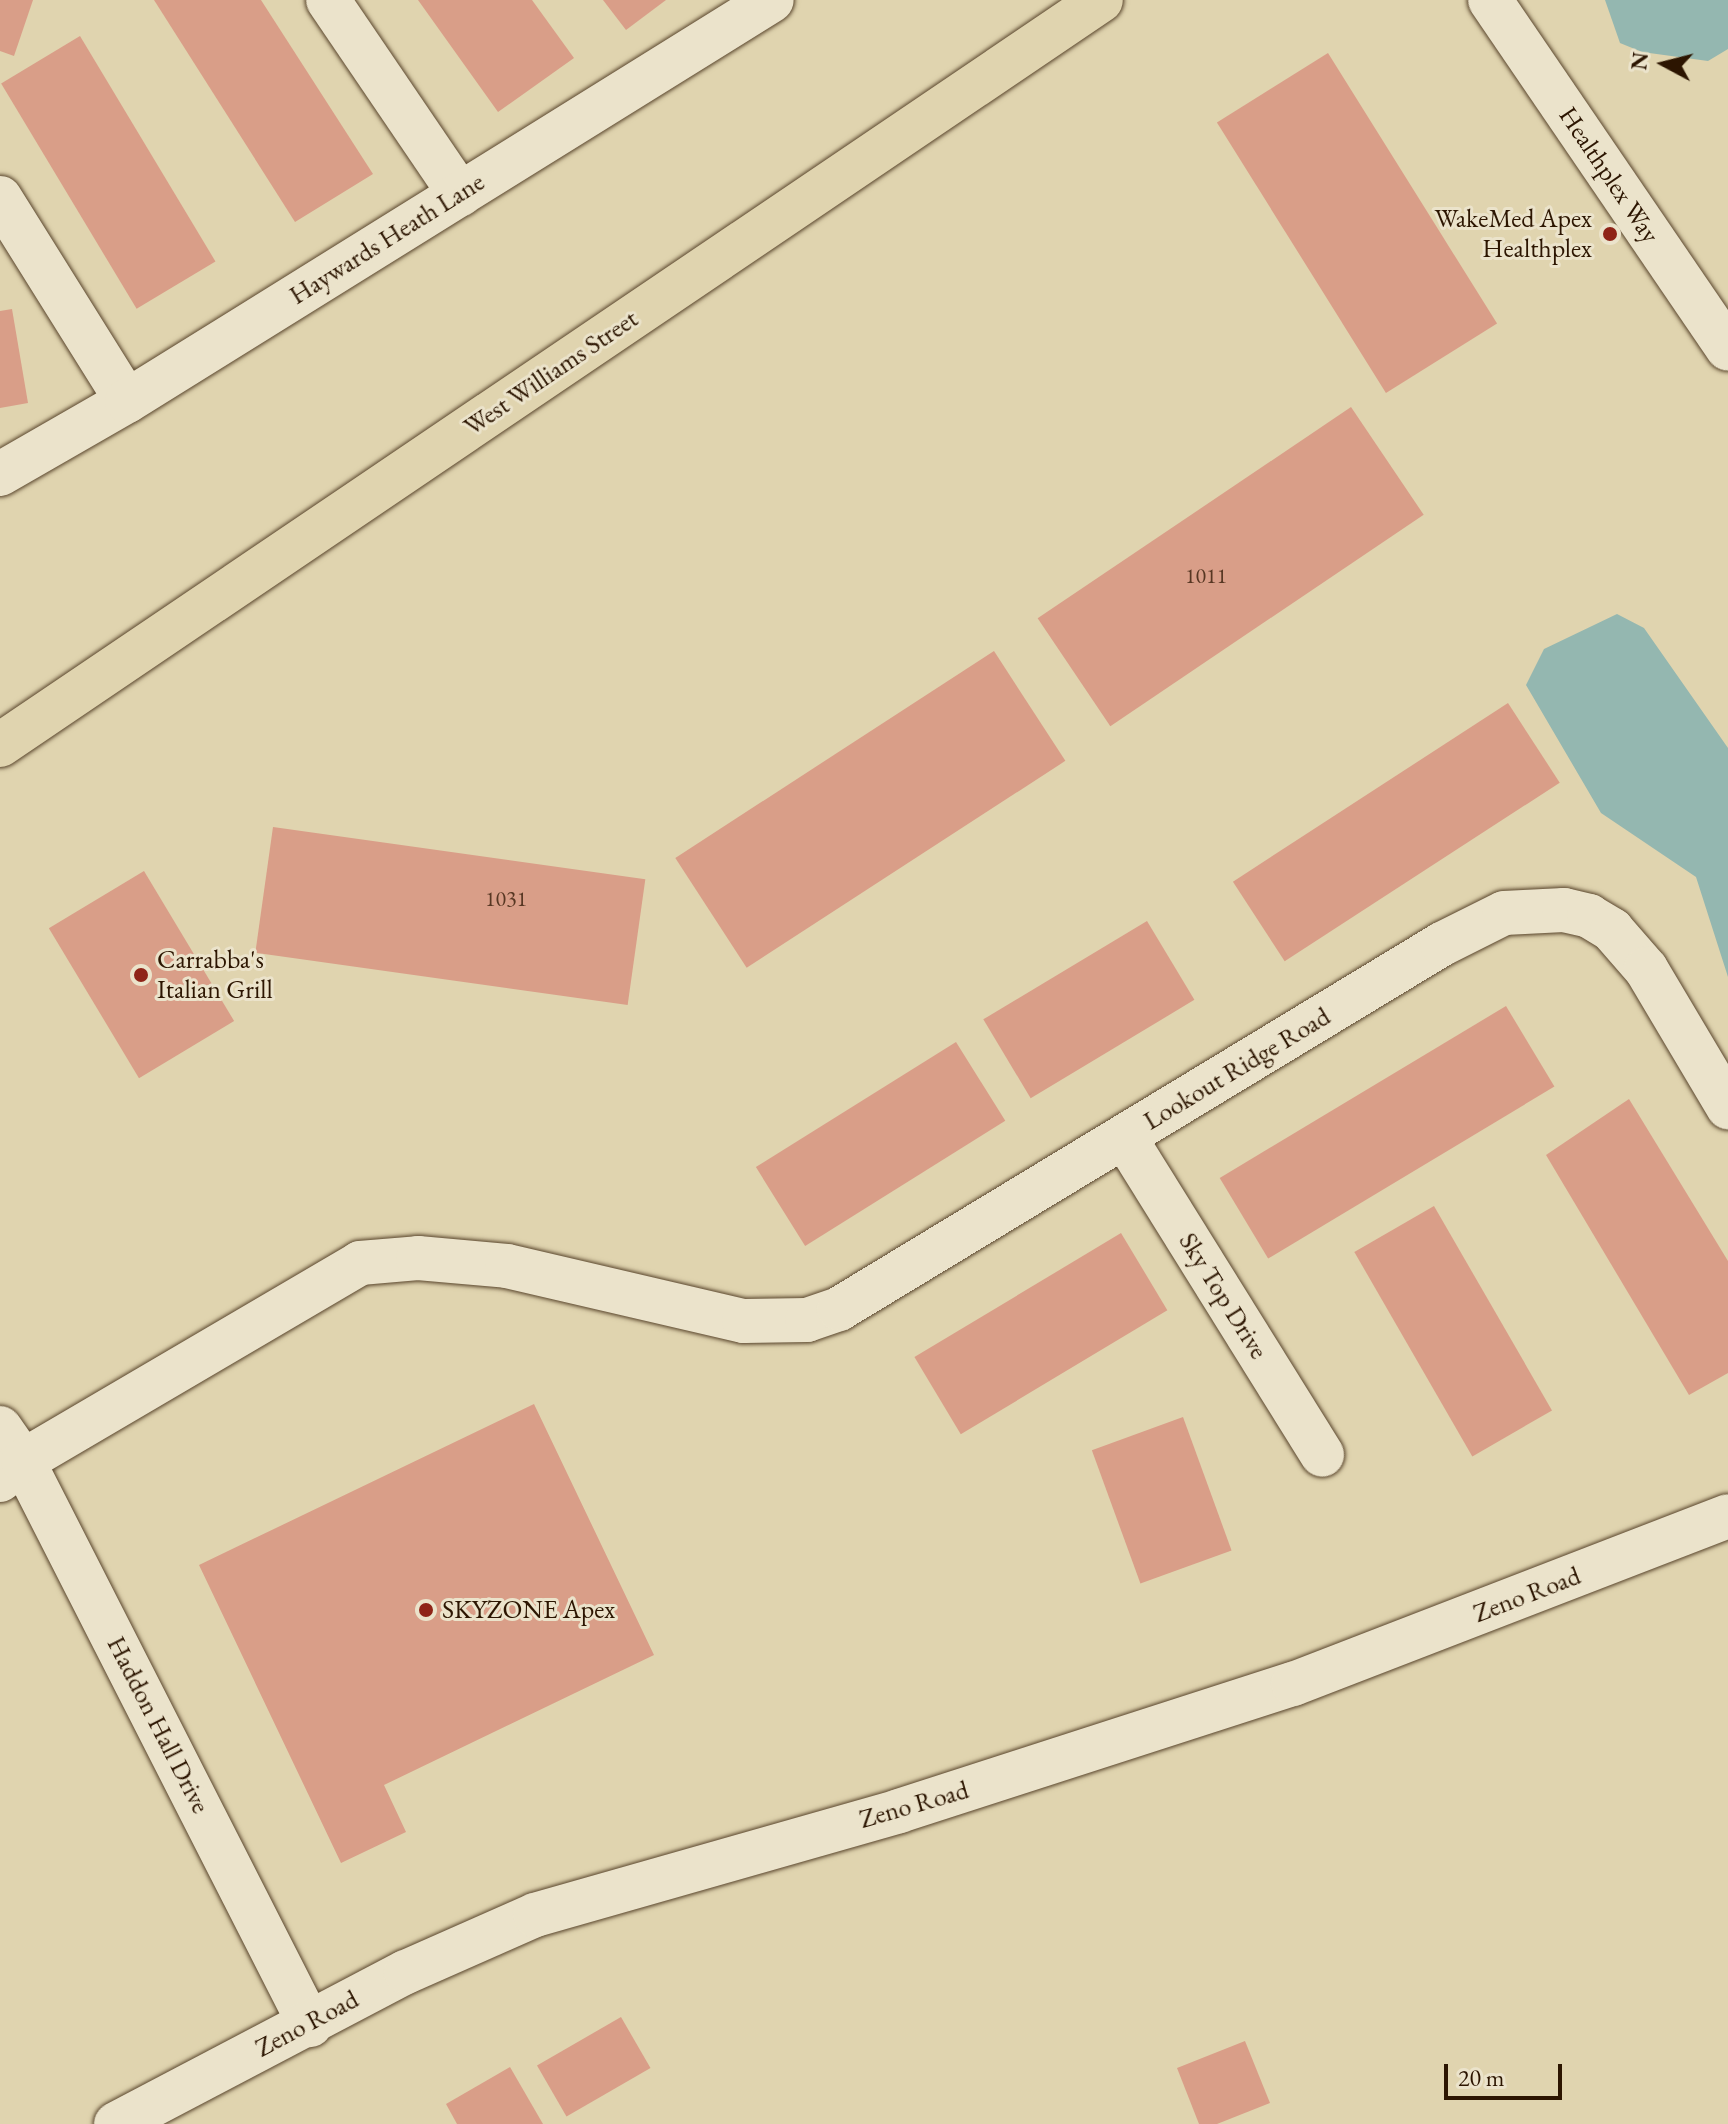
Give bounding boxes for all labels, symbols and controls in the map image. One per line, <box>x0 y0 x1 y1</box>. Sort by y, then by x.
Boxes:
north arrow <box>1624 24 1704 104</box>
text: N <box>1624 50 1655 72</box>
street label: Healthplex Way <box>1552 101 1666 249</box>
street label: Haywards Heath Lane <box>284 167 490 311</box>
place label: WakeMed Apex Healthplex <box>1435 203 1592 264</box>
marker: WakeMed Apex Healthplex <box>1599 223 1621 245</box>
street label: West Williams Street <box>458 303 644 443</box>
house number: 1011 <box>1185 563 1227 589</box>
house number: 1031 <box>485 886 527 912</box>
place label: Carrabba's Italian Grill <box>157 944 273 1006</box>
marker: Carrabba's Italian Grill <box>132 966 150 984</box>
street label: Lookout Ridge Road <box>1138 1001 1336 1137</box>
street label: Sky Top Drive <box>1172 1227 1274 1365</box>
street label: Zeno Road <box>1469 1560 1585 1630</box>
place label: SKYZONE Apex <box>442 1594 615 1626</box>
marker: SKYZONE Apex <box>417 1601 435 1619</box>
street label: Haddon Hall Drive <box>100 1631 216 1819</box>
street label: Zeno Road <box>856 1775 972 1835</box>
street label: Zeno Road <box>250 1984 364 2064</box>
scale bar <box>1448 2048 1566 2098</box>
text: 20 m <box>1458 2062 1505 2093</box>

